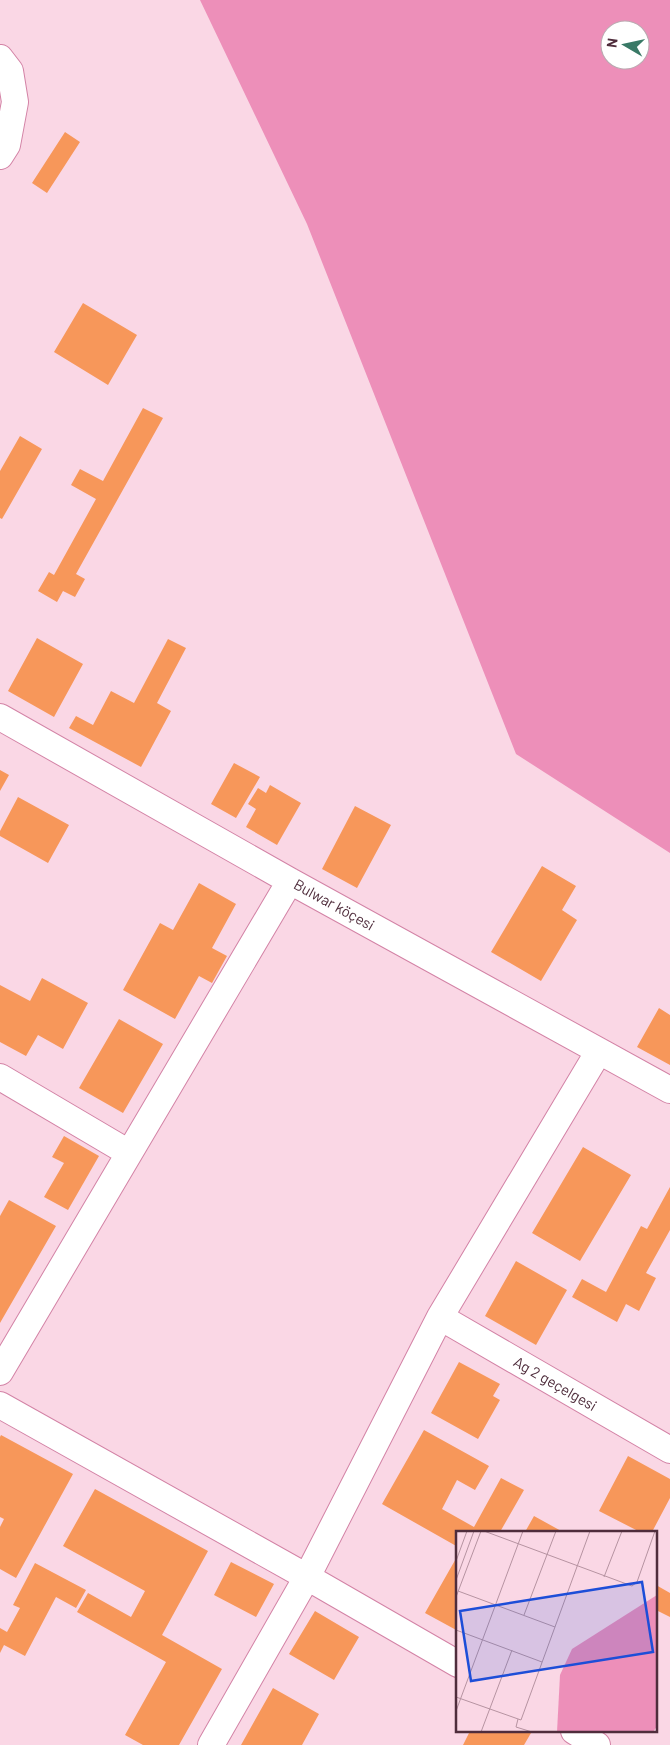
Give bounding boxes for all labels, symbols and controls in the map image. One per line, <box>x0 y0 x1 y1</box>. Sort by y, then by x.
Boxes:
north arrow <box>600 20 650 70</box>
text: N <box>603 37 621 49</box>
street label: Bulwar köçesi <box>291 875 378 934</box>
street label: Ag 2 geçelgesi <box>511 1352 600 1414</box>
inset map <box>456 1531 658 1732</box>

